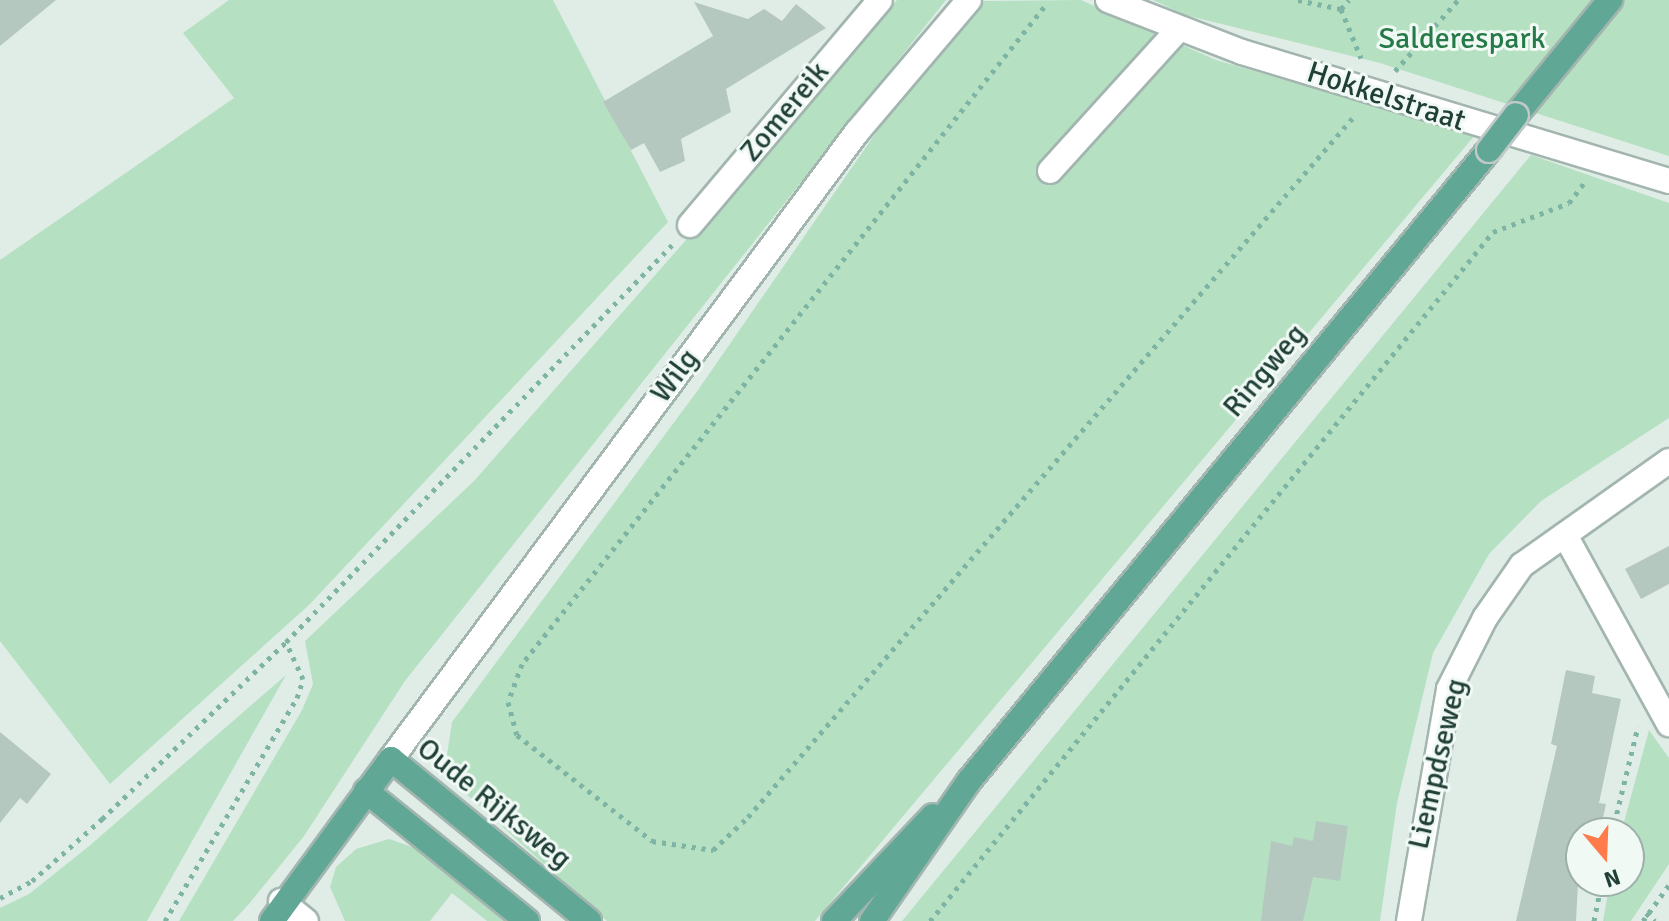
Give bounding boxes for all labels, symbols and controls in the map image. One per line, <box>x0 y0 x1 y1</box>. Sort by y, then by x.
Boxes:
park label: Salderespark <box>1378 21 1546 57</box>
street label: Zomereik <box>733 55 837 169</box>
street label: Hokkelstraat <box>1302 55 1470 139</box>
street label: Ringweg <box>1216 317 1314 425</box>
street label: Wilg <box>643 342 707 410</box>
street label: Liempdseweg <box>1401 675 1475 853</box>
street label: Oude Rijksweg <box>409 731 579 877</box>
north arrow <box>1565 817 1645 897</box>
text: N <box>1601 863 1624 894</box>

